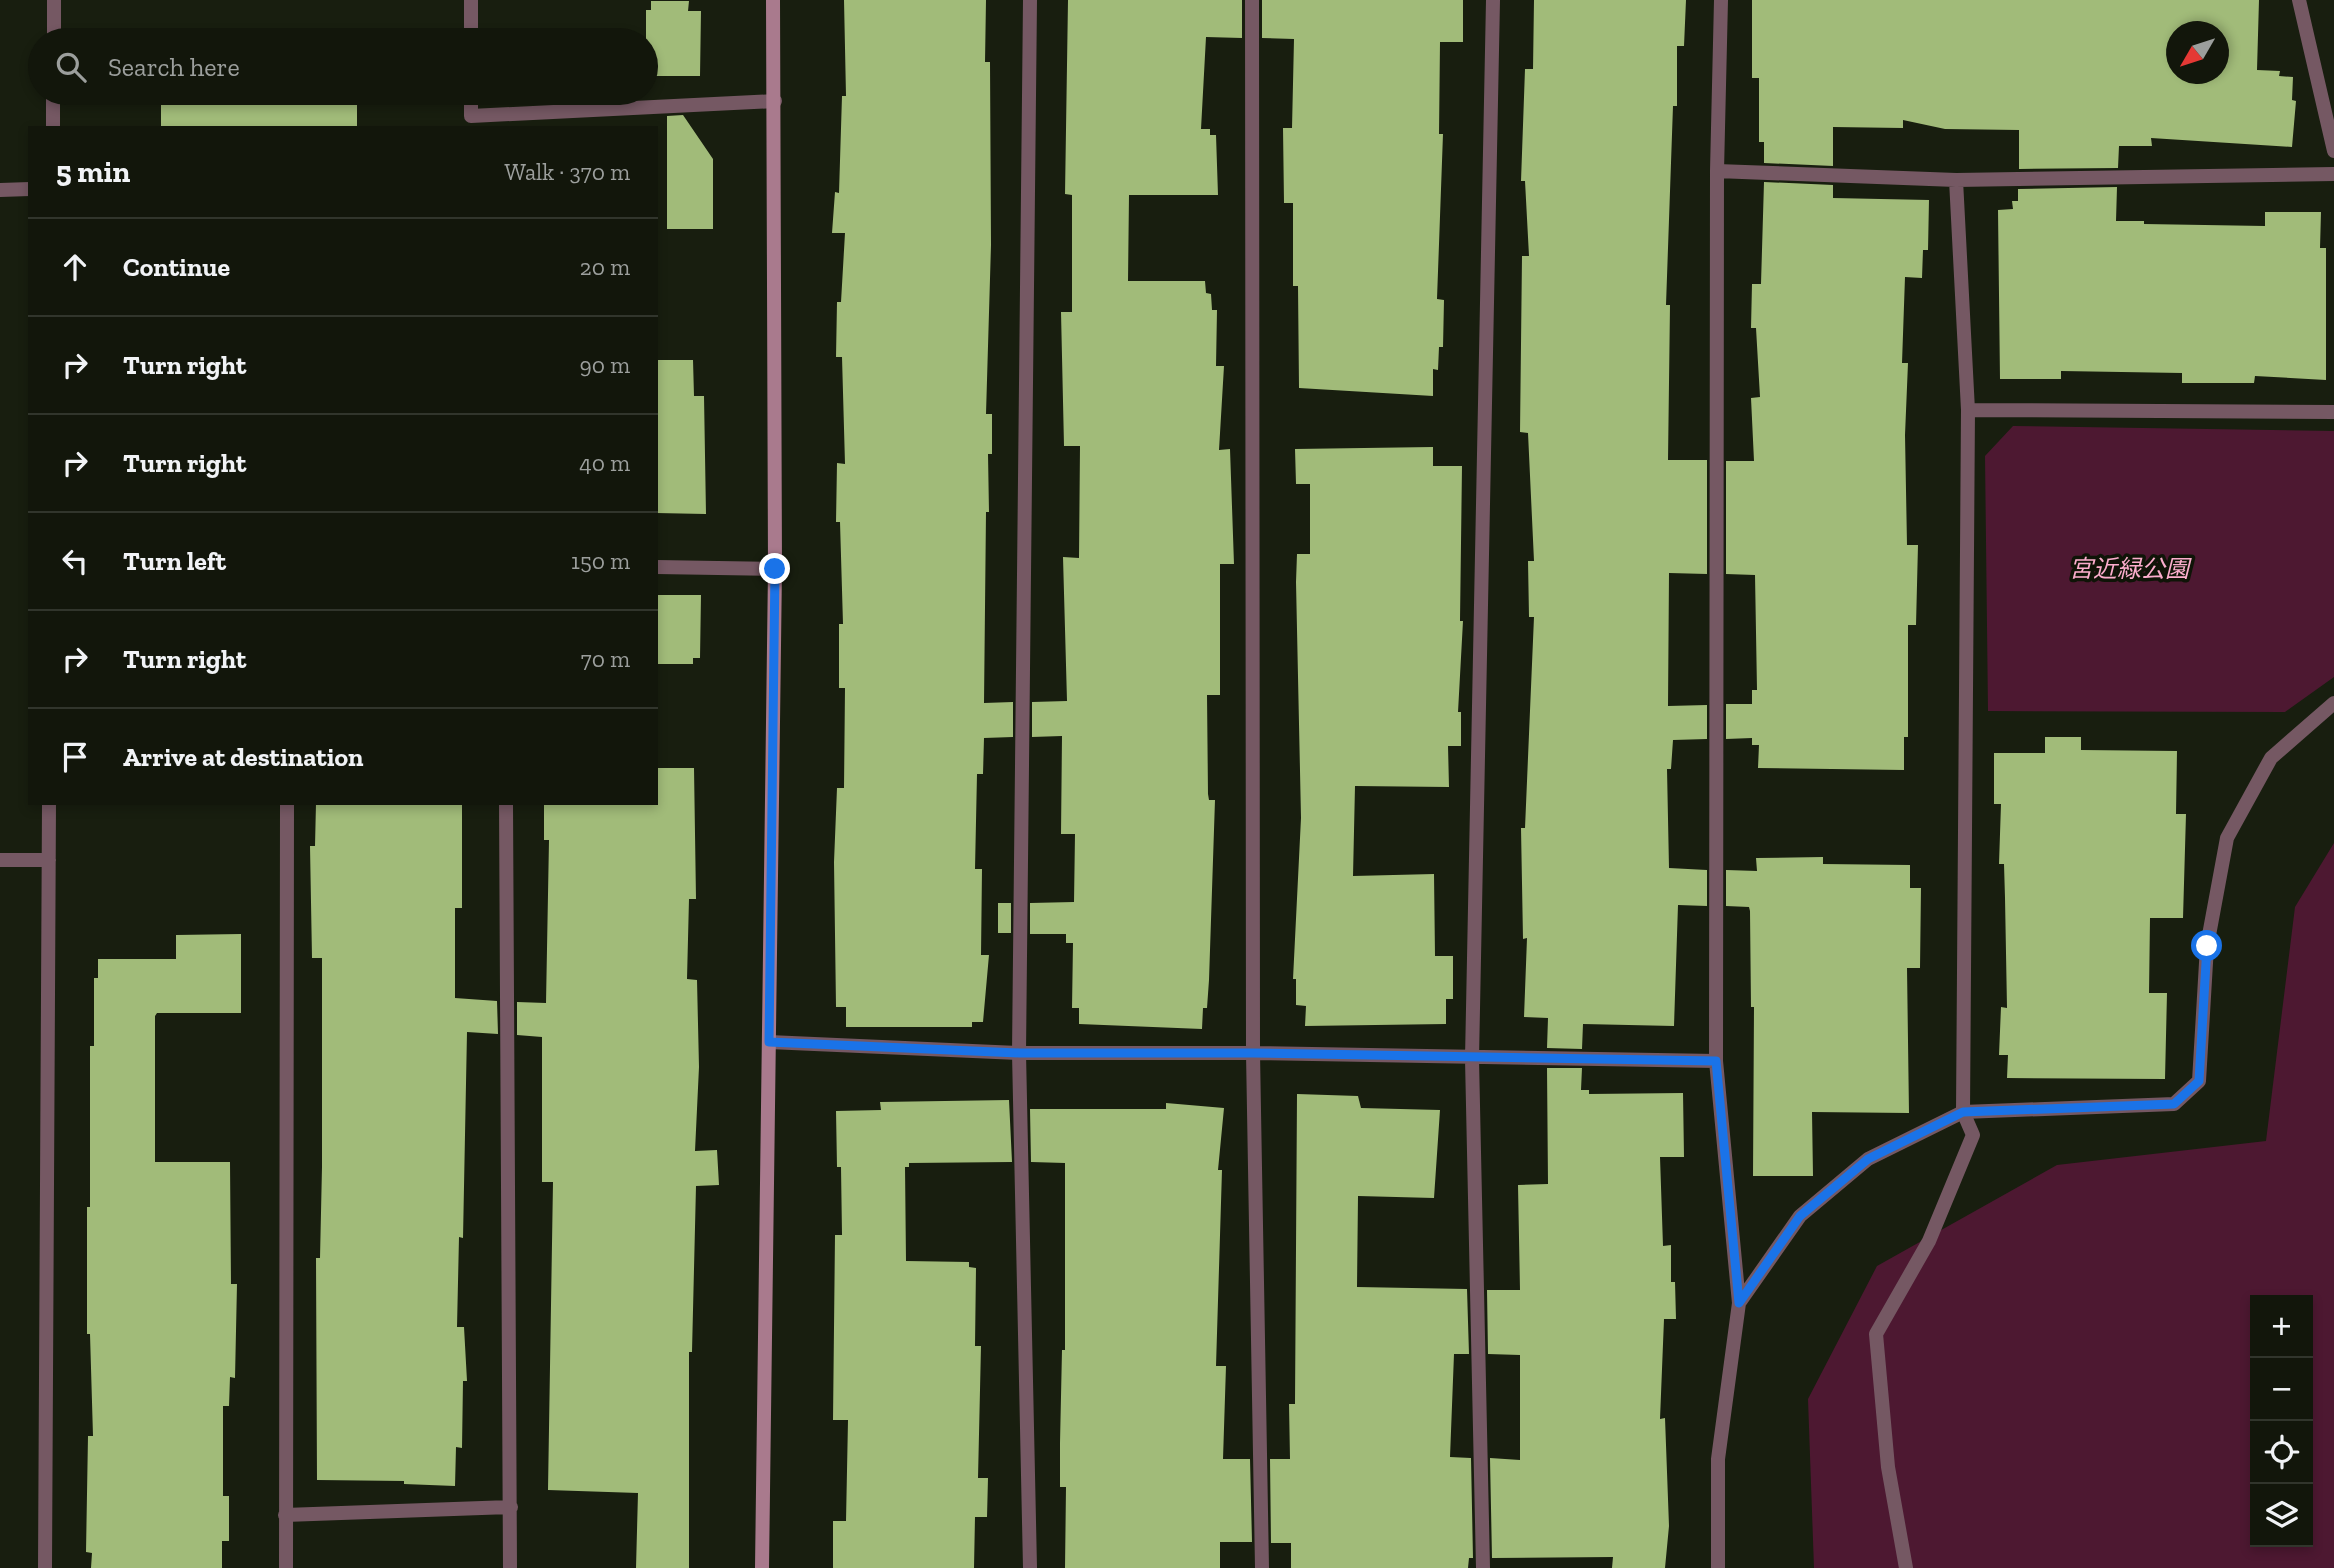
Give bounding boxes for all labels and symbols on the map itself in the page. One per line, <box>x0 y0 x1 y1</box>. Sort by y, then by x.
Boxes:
north arrow <box>2166 21 2229 84</box>
route end <box>759 553 790 584</box>
park label: 宮近緑公園 <box>2069 554 2192 583</box>
route start <box>2191 930 2222 961</box>

